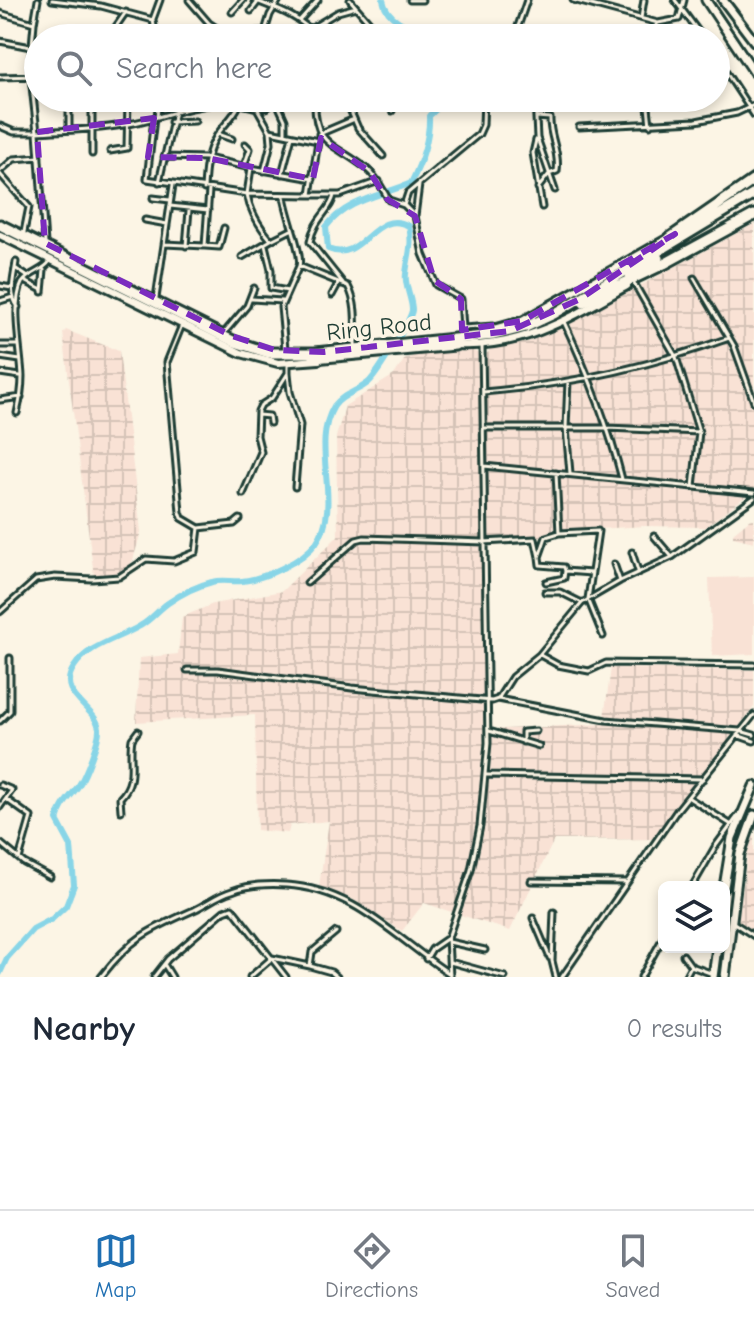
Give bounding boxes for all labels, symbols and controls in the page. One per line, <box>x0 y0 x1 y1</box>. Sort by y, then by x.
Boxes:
search box <box>24 24 730 112</box>
icon: search <box>52 46 96 90</box>
text: Search here <box>116 51 272 86</box>
street label: Ring Road <box>325 308 433 346</box>
map controls <box>658 881 730 953</box>
button: layers <box>658 881 730 953</box>
text: Nearby <box>32 1009 135 1049</box>
text: 0 results <box>627 1014 722 1044</box>
tab: Map <box>94 1229 138 1303</box>
tab: Directions <box>325 1229 418 1303</box>
tab: Saved <box>605 1229 660 1303</box>

